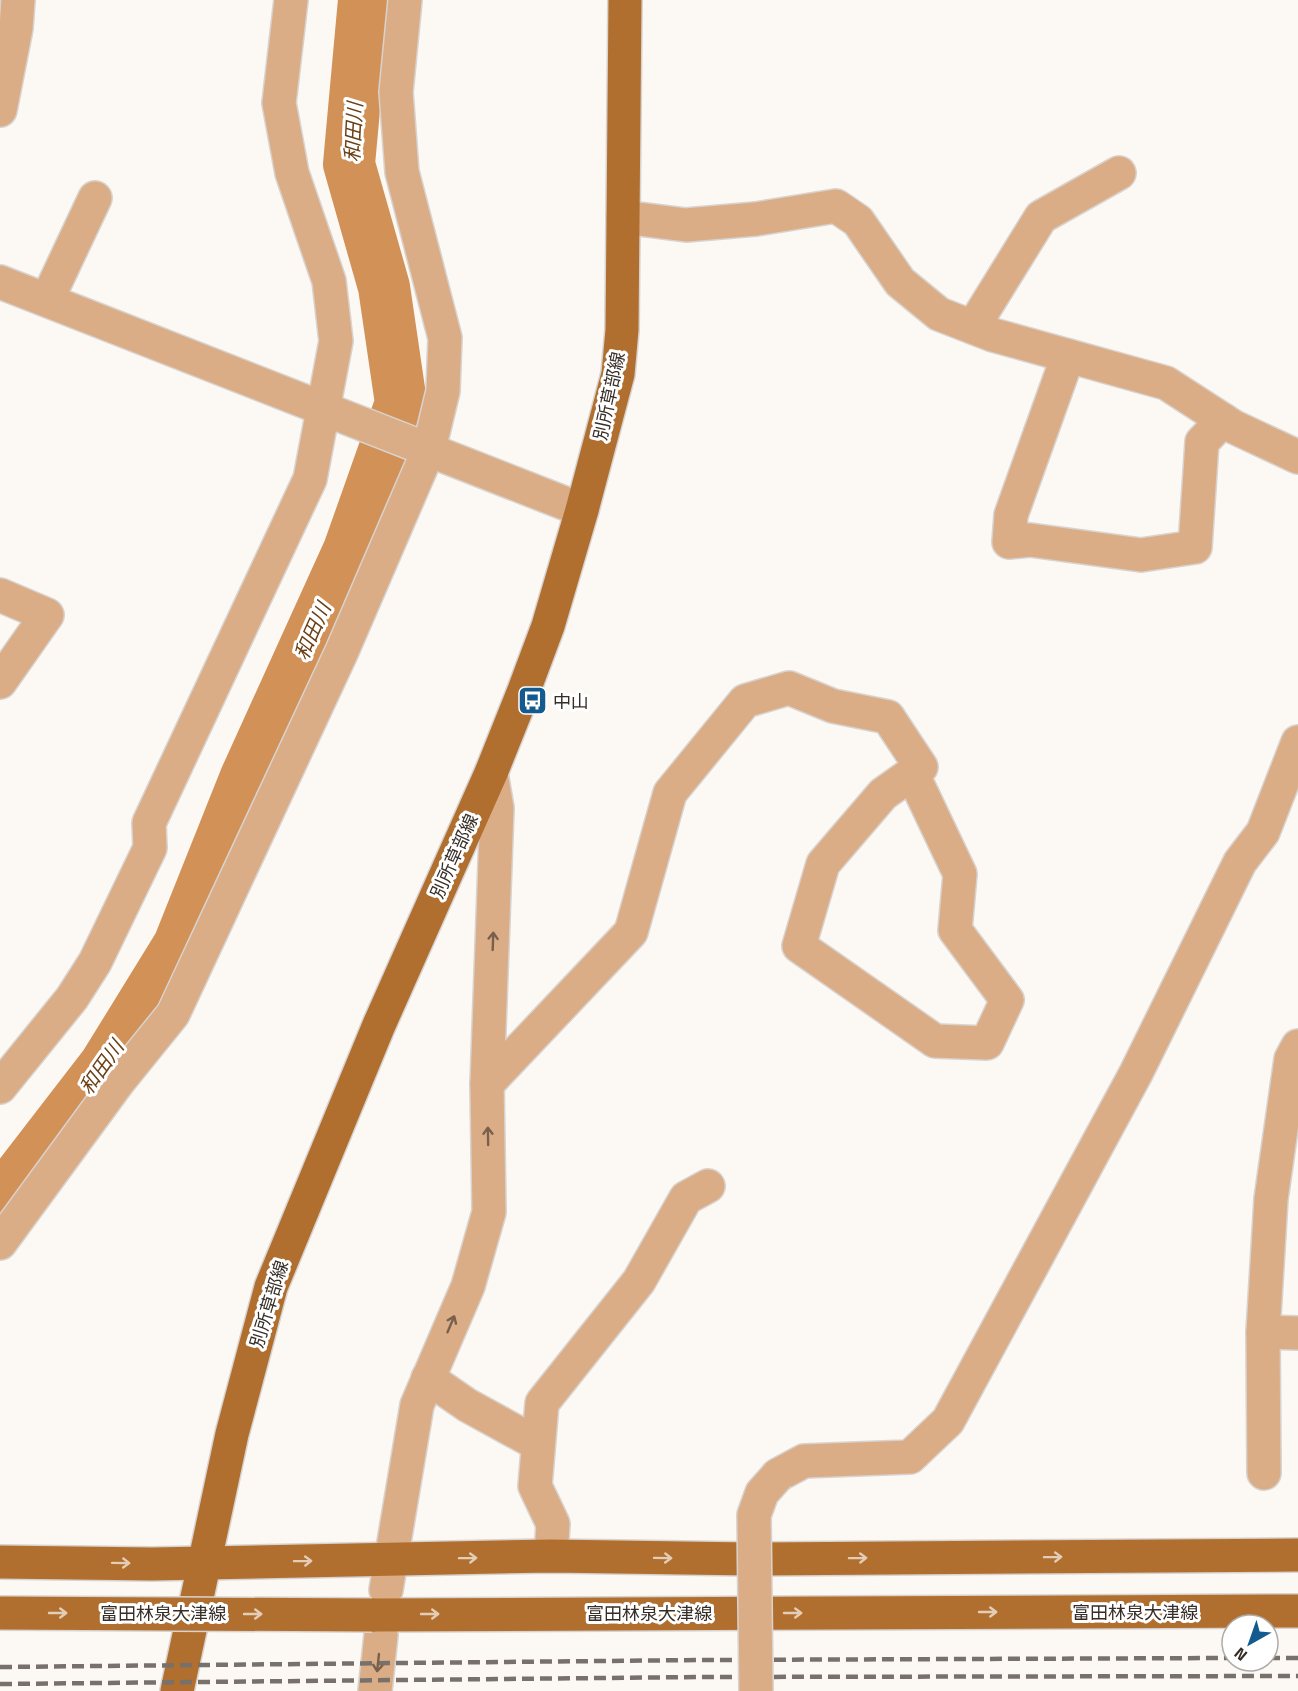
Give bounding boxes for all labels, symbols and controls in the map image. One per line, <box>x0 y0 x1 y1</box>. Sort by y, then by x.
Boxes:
water label: 和田川 <box>336 99 370 163</box>
street label: 別所草部線 <box>586 349 632 443</box>
water label: 和田川 <box>286 595 339 665</box>
bus stop icon: 中山 <box>516 685 548 717</box>
place label: 中山 <box>553 688 589 715</box>
street label: 別所草部線 <box>423 809 485 903</box>
one-way arrow <box>487 931 498 951</box>
water label: 和田川 <box>71 1032 132 1100</box>
one-way arrow <box>482 1126 494 1146</box>
street label: 別所草部線 <box>243 1257 295 1351</box>
one-way arrow <box>446 1316 457 1334</box>
one-way arrow <box>1043 1551 1063 1563</box>
one-way arrow <box>458 1552 478 1564</box>
one-way arrow <box>653 1552 673 1564</box>
one-way arrow <box>848 1553 868 1564</box>
one-way arrow <box>293 1555 313 1566</box>
one-way arrow <box>111 1558 131 1569</box>
street label: 富田林泉大津線 <box>1072 1599 1198 1626</box>
street label: 富田林泉大津線 <box>100 1600 226 1627</box>
street label: 富田林泉大津線 <box>586 1600 712 1627</box>
one-way arrow <box>978 1606 998 1618</box>
one-way arrow <box>48 1607 68 1619</box>
one-way arrow <box>783 1607 803 1619</box>
one-way arrow <box>243 1608 263 1620</box>
one-way arrow <box>420 1608 440 1620</box>
north arrow <box>1220 1613 1280 1673</box>
text: N <box>1228 1642 1252 1667</box>
one-way arrow <box>372 1653 383 1672</box>

